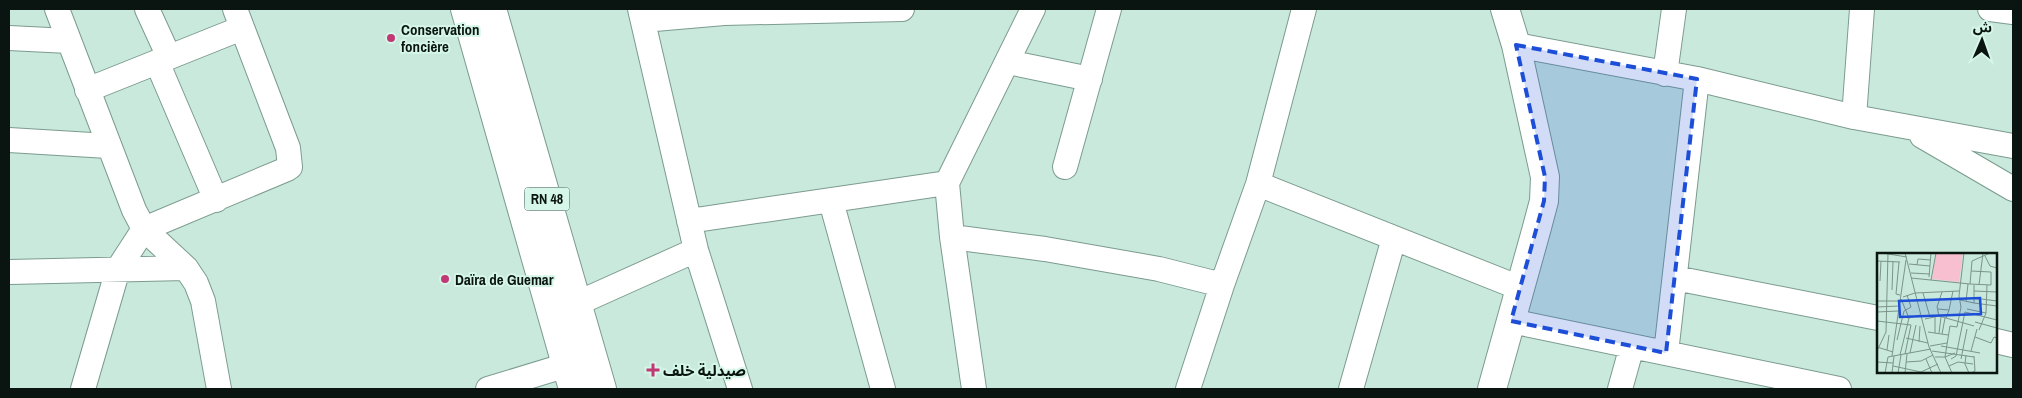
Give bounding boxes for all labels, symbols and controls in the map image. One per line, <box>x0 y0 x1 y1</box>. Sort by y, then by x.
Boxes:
north arrow <box>1957 15 2007 65</box>
text: ش <box>1973 18 1992 36</box>
place label: Conservation foncière <box>401 19 480 57</box>
marker: Conservation foncière <box>385 32 397 44</box>
road number: RN 48 <box>524 188 570 210</box>
inset map <box>1877 253 1997 373</box>
place label: Daïra de Guemar <box>455 269 554 290</box>
marker: Daïra de Guemar <box>439 273 451 285</box>
place label: صيدلية خلف <box>663 360 746 381</box>
marker: صيدلية خلف <box>647 364 659 376</box>

